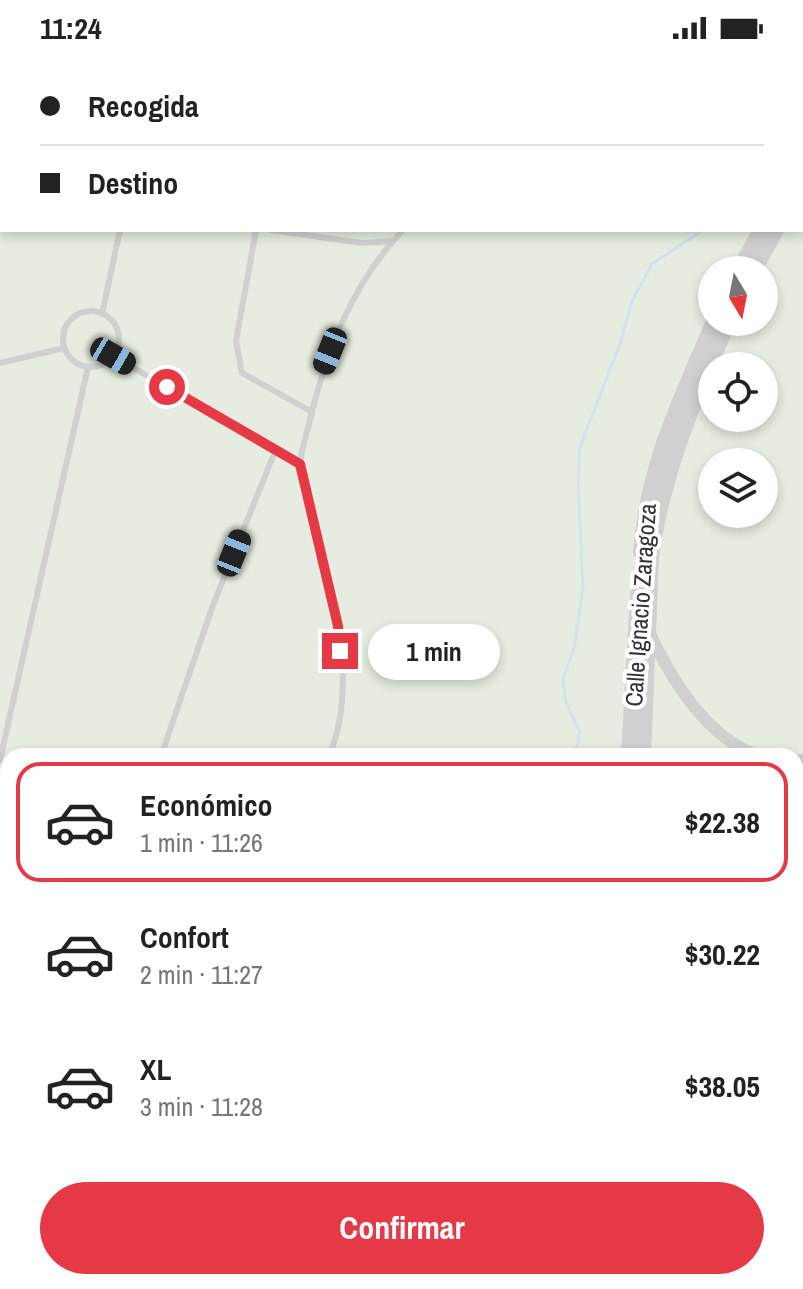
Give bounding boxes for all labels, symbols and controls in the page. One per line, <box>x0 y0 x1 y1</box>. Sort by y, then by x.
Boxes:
text: 11:24 <box>40 8 102 48</box>
text: Recogida <box>88 86 199 126</box>
text: Destino <box>88 163 178 203</box>
north arrow <box>698 256 778 336</box>
map controls <box>698 256 778 528</box>
car <box>310 324 350 378</box>
car <box>86 334 140 378</box>
button: locate <box>698 352 778 432</box>
route start <box>149 369 185 405</box>
button: layers <box>698 448 778 528</box>
street label: Calle Ignacio Zaragoza <box>617 502 663 708</box>
car <box>214 526 254 580</box>
callout: 1 min <box>368 623 500 679</box>
route end <box>322 633 358 669</box>
text: 1 min <box>406 634 462 669</box>
text: Económico <box>140 785 273 825</box>
icon: car <box>44 786 116 858</box>
text: $22.38 <box>685 802 760 842</box>
text: 1 min · 11:26 <box>140 825 263 860</box>
text: Confort <box>140 917 229 957</box>
icon: car <box>44 918 116 990</box>
text: $30.22 <box>685 934 760 974</box>
text: 2 min · 11:27 <box>140 957 263 992</box>
text: XL <box>140 1049 171 1089</box>
icon: car <box>44 1050 116 1122</box>
text: $38.05 <box>685 1066 760 1106</box>
text: 3 min · 11:28 <box>140 1089 263 1124</box>
button: Confirmar <box>40 1182 764 1274</box>

